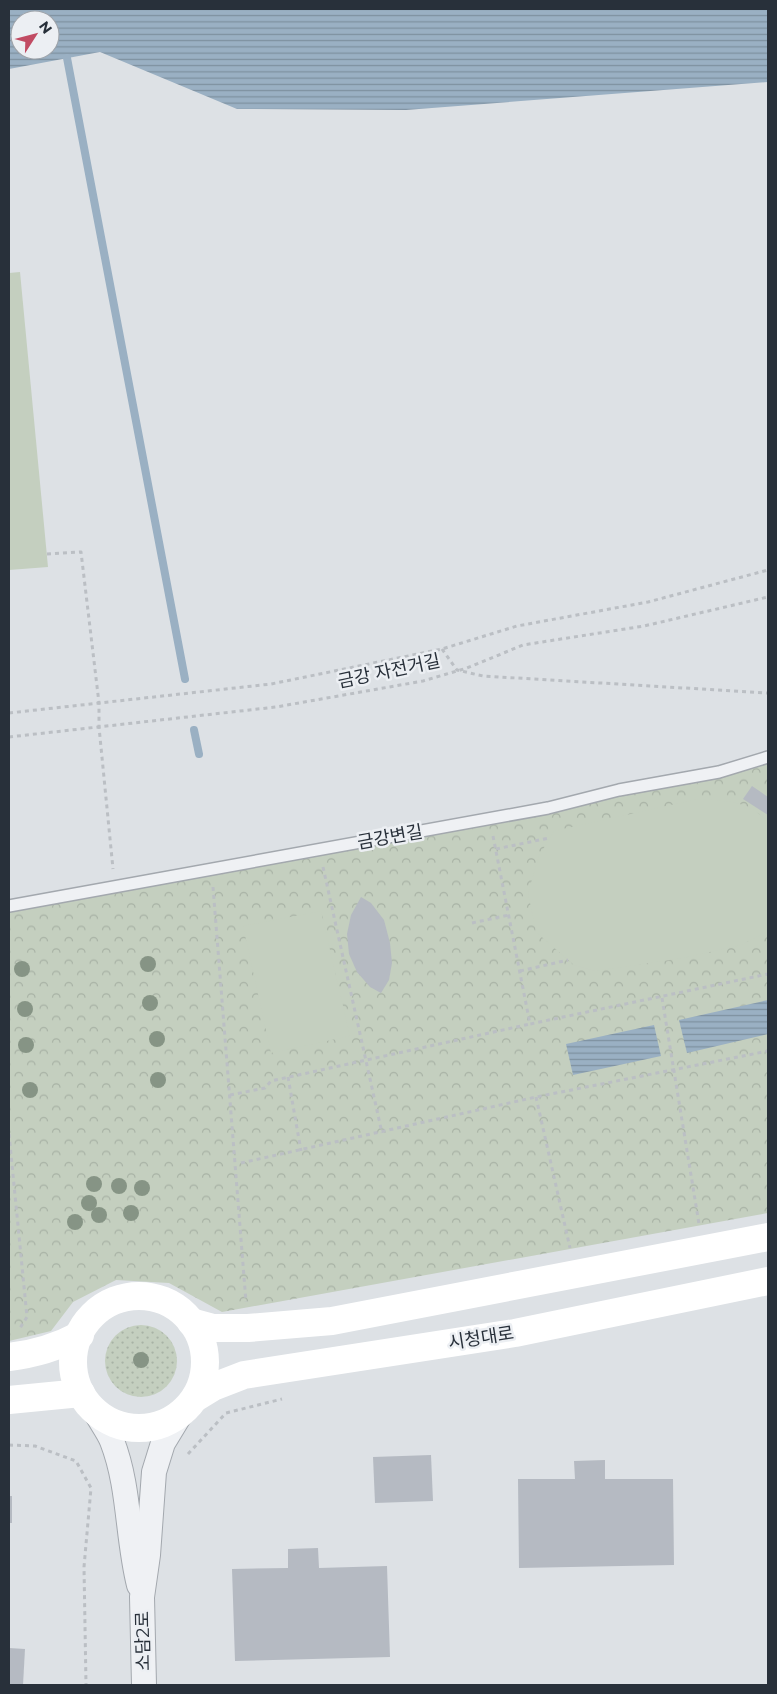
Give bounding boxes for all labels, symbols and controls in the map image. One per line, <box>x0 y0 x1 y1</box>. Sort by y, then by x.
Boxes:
north arrow <box>10 10 60 60</box>
text: N <box>35 17 56 37</box>
street label: 금강 자전거길 <box>336 649 442 693</box>
street label: 금강변길 <box>355 820 425 854</box>
street label: 시청대로 <box>447 1322 515 1354</box>
street label: 소담2로 <box>131 1611 155 1671</box>

